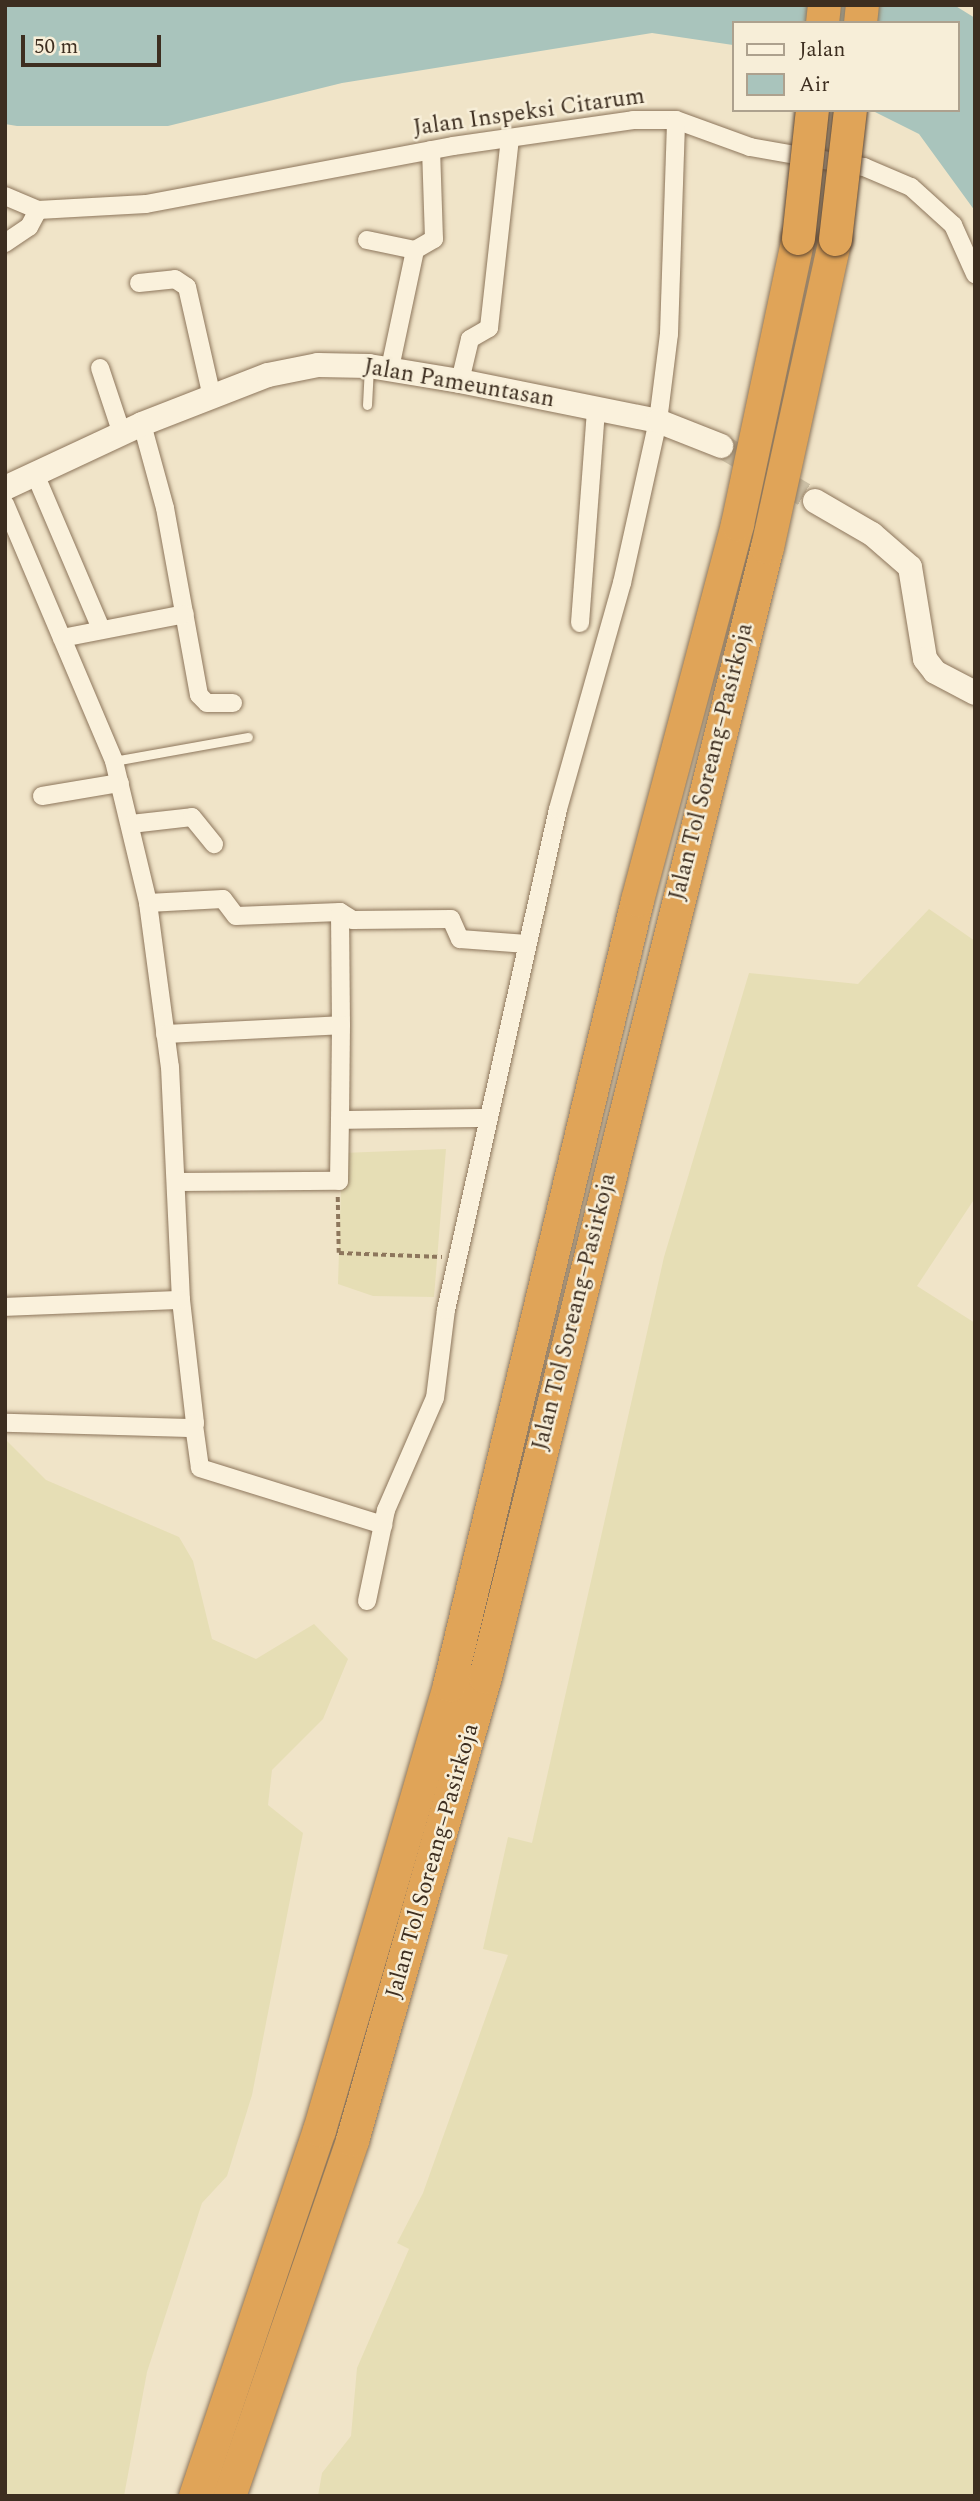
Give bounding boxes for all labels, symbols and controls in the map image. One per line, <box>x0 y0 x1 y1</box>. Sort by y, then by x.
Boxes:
scale bar <box>24 21 164 65</box>
legend <box>732 21 959 112</box>
text: 50 m <box>34 31 78 63</box>
text: Jalan <box>799 34 845 66</box>
text: Air <box>799 69 830 101</box>
street label: Jalan Inspeksi Citarum <box>411 83 647 143</box>
street label: Jalan Pameuntasan <box>361 354 557 414</box>
street label: Jalan Tol Soreang–Pasirkoja <box>664 621 760 903</box>
street label: Jalan Tol Soreang–Pasirkoja <box>527 1171 623 1453</box>
street label: Jalan Tol Soreang–Pasirkoja <box>381 1720 485 2002</box>

